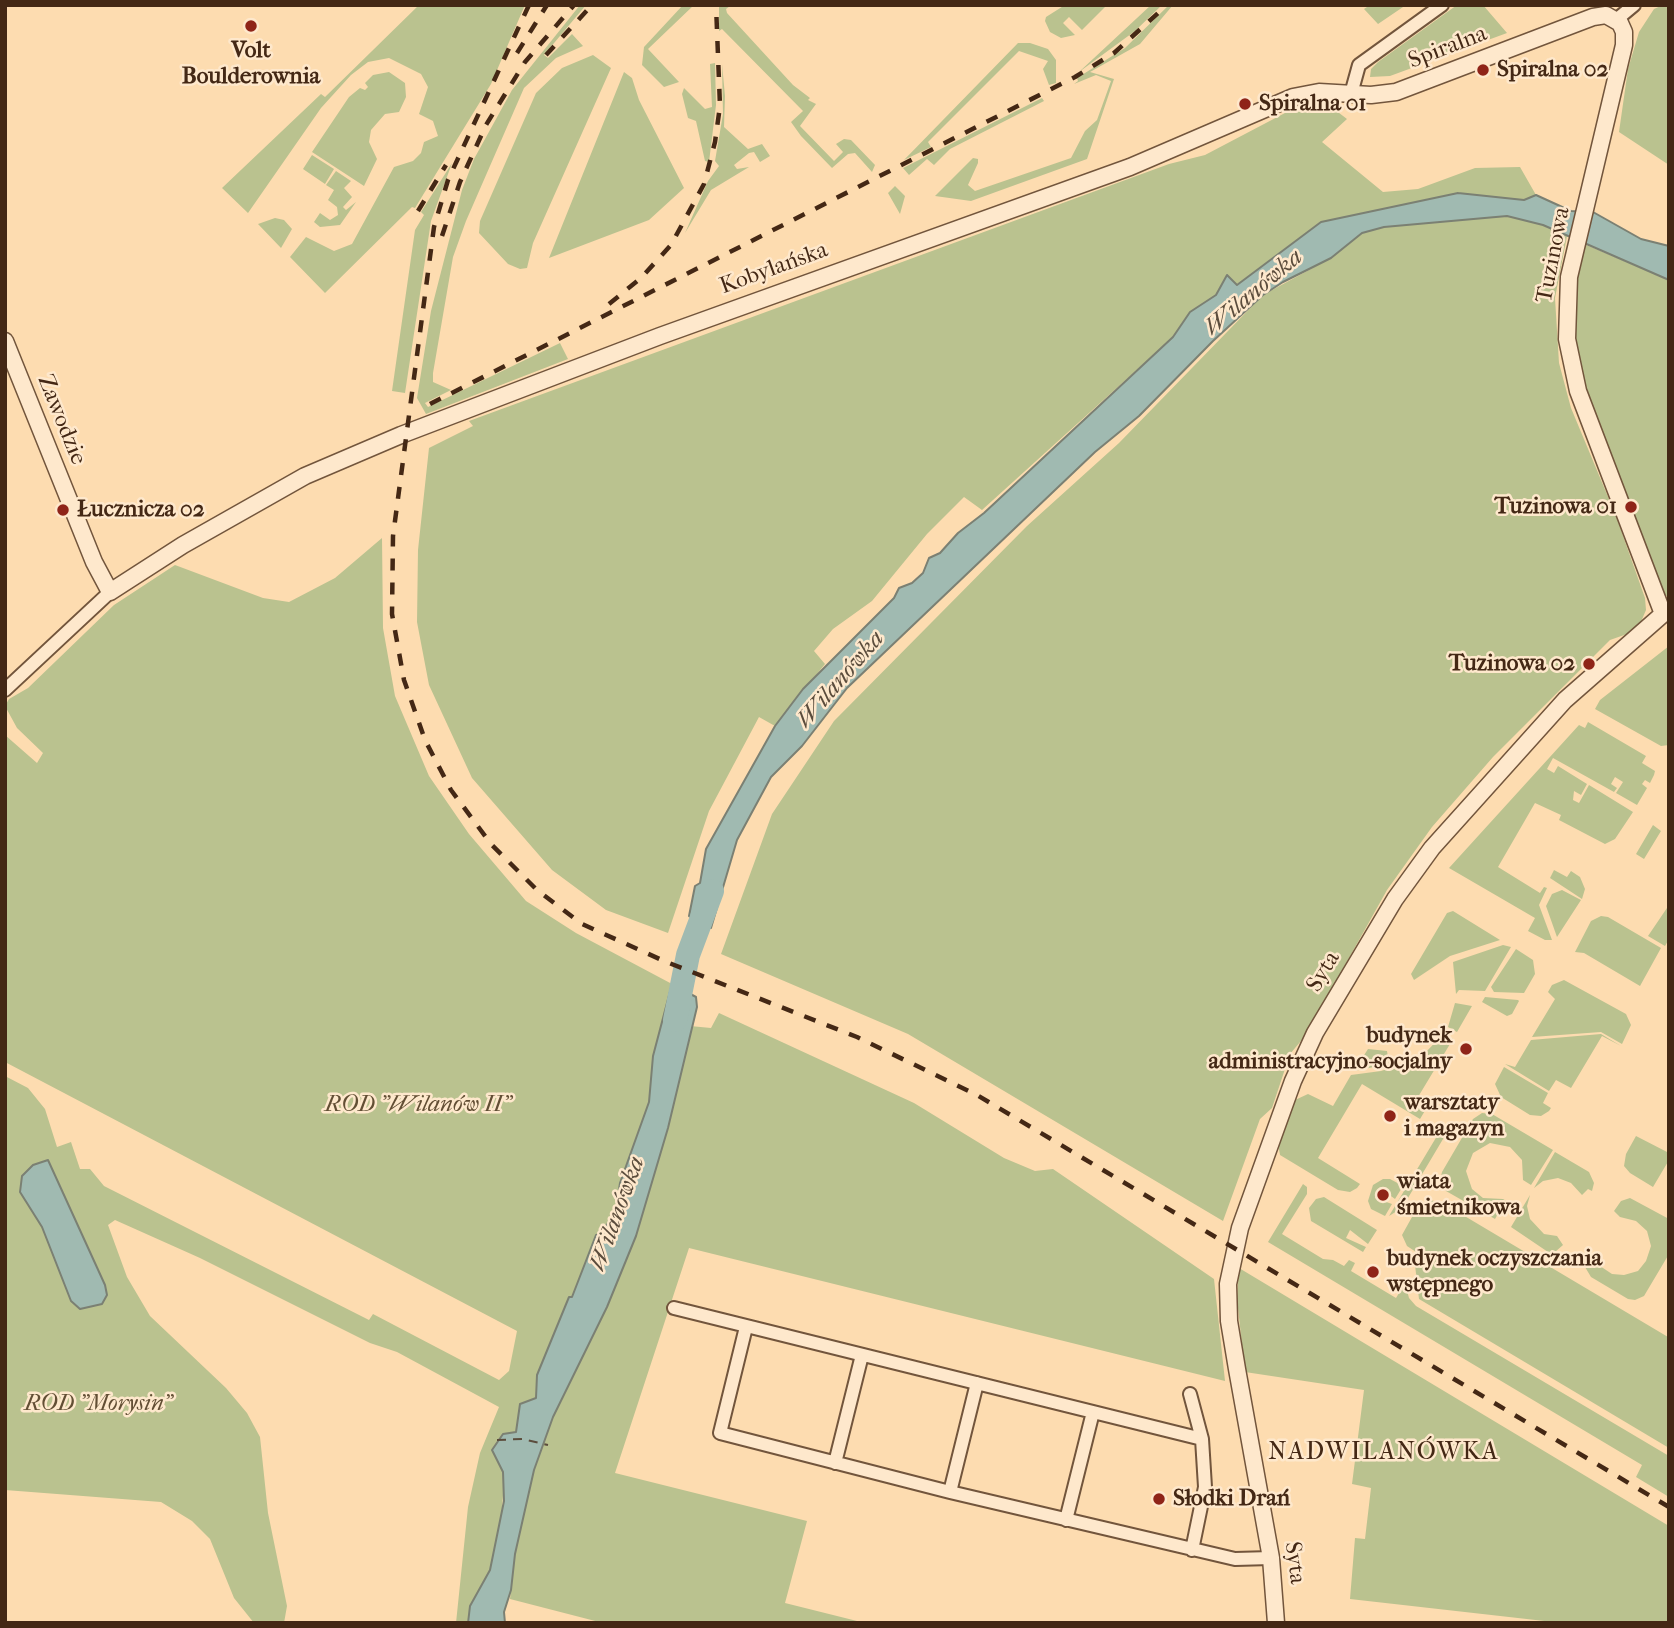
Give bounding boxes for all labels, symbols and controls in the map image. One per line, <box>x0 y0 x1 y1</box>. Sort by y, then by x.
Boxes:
marker: Volt Boulderownia <box>243 18 259 34</box>
street label: Spiralna <box>1405 20 1491 76</box>
place label: Volt Boulderownia <box>182 37 320 91</box>
place label: Spiralna 02 <box>1497 56 1608 84</box>
marker: Spiralna 02 <box>1475 62 1491 78</box>
place label: Spiralna 01 <box>1259 90 1367 118</box>
marker: Spiralna 01 <box>1237 96 1253 112</box>
street label: Tuzinowa <box>1531 205 1577 305</box>
street label: Kobylańska <box>716 237 832 301</box>
water label: Wilanówka <box>1199 244 1309 342</box>
street label: Zawodzie <box>30 371 92 469</box>
place label: Tuzinowa 01 <box>1494 493 1617 521</box>
place label: Łucznicza 02 <box>77 496 204 524</box>
marker: Tuzinowa 01 <box>1623 499 1639 515</box>
marker: Łucznicza 02 <box>55 502 71 518</box>
water label: Wilanówka <box>791 625 891 735</box>
place label: Tuzinowa 02 <box>1449 650 1575 678</box>
marker: Tuzinowa 02 <box>1581 656 1597 672</box>
street label: Syta <box>1301 947 1347 997</box>
place label: budynek administracyjno-socjalny <box>1209 1022 1452 1076</box>
marker: budynek administracyjno-socjalny <box>1458 1041 1474 1057</box>
place label: warsztaty i magazyn <box>1404 1089 1504 1143</box>
park label: ROD "Wilanów II" <box>325 1091 511 1119</box>
marker: warsztaty i magazyn <box>1382 1108 1398 1124</box>
water label: Wilanówka <box>584 1153 652 1275</box>
place label: wiata śmietnikowa <box>1397 1168 1521 1222</box>
marker: wiata śmietnikowa <box>1375 1187 1391 1203</box>
place label: budynek oczyszczania wstępnego <box>1387 1245 1602 1299</box>
marker: budynek oczyszczania wstępnego <box>1365 1264 1381 1280</box>
park label: ROD "Morysin" <box>24 1390 172 1418</box>
district label: NADWILANÓWKA <box>1270 1439 1498 1467</box>
place label: Słodki Drań <box>1173 1485 1290 1513</box>
marker: Słodki Drań <box>1151 1491 1167 1507</box>
street label: Syta <box>1277 1540 1311 1586</box>

